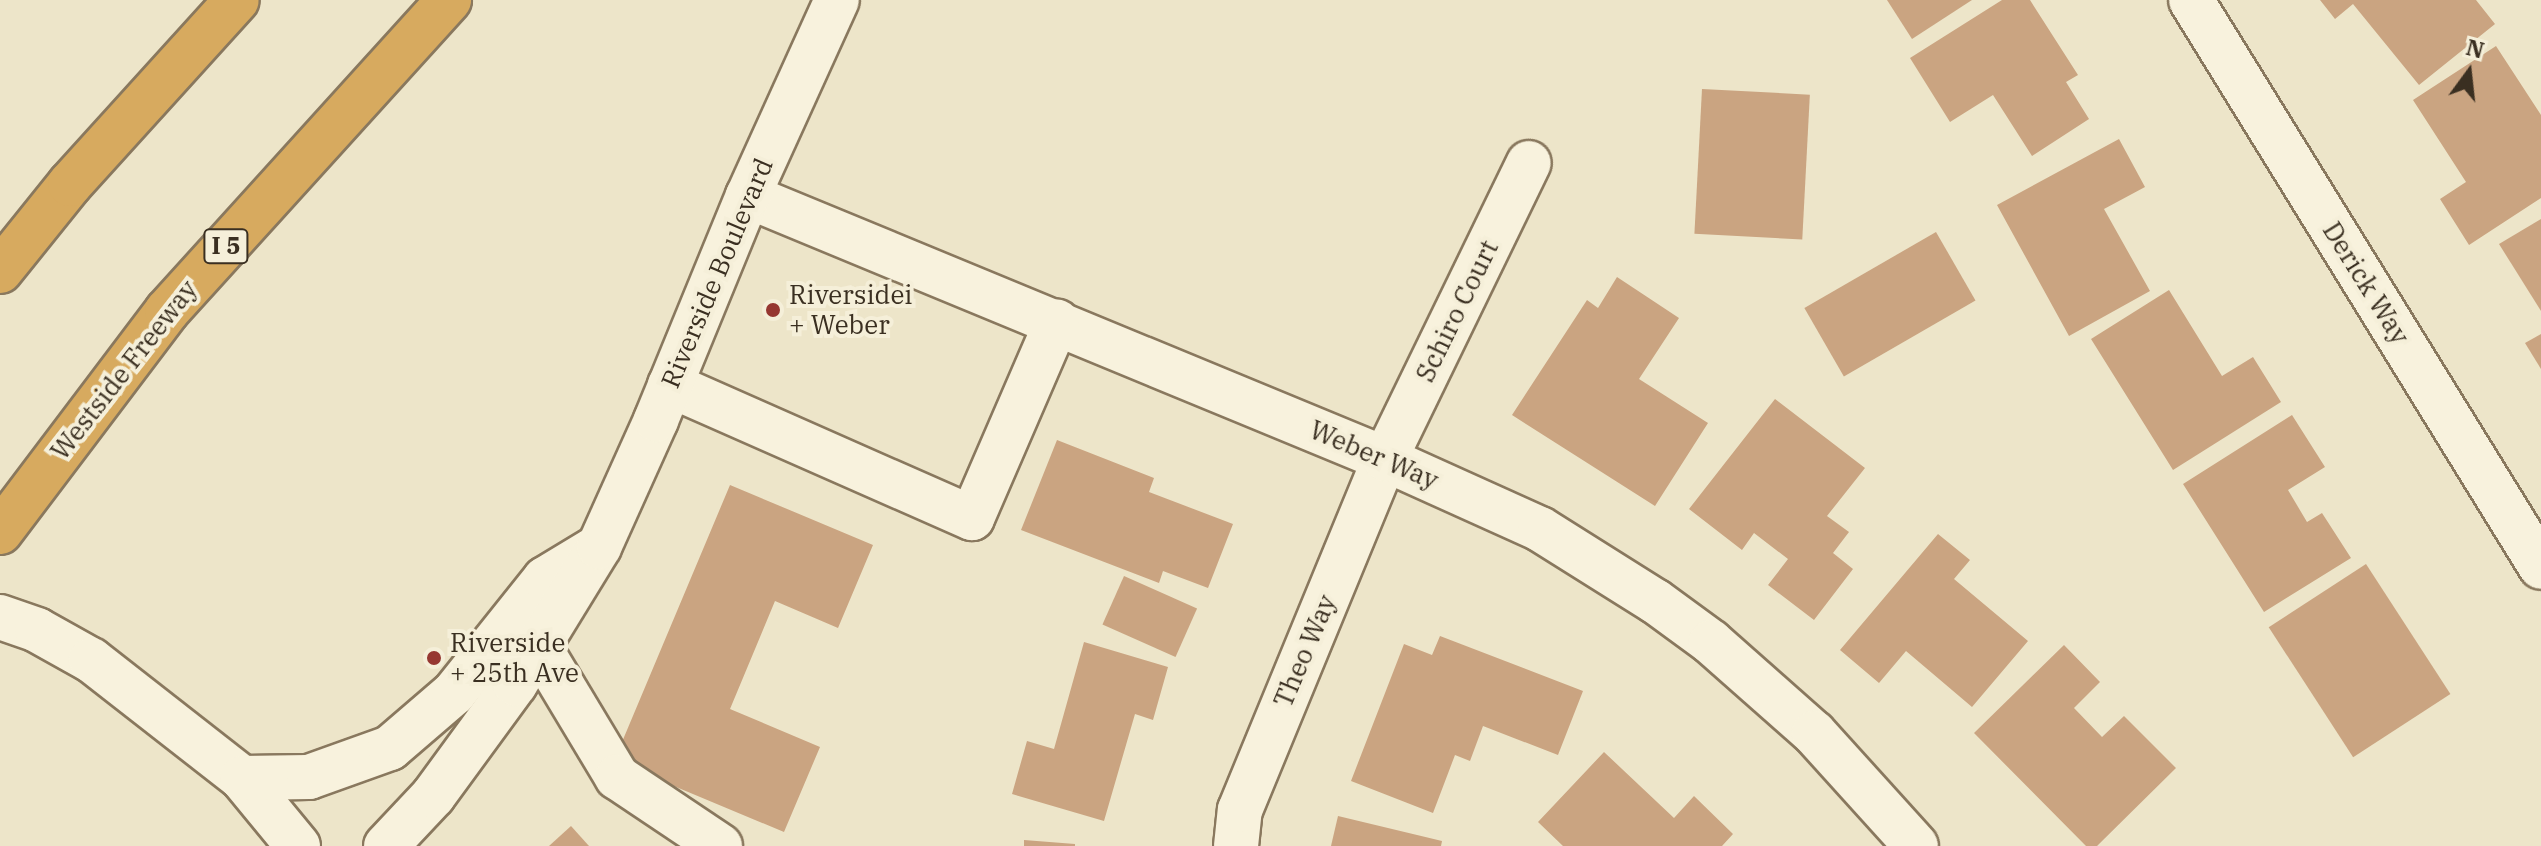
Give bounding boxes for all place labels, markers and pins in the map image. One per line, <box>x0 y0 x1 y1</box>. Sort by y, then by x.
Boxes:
place label: Riversidei + Weber <box>789 279 913 340</box>
marker: Riversidei + Weber <box>764 301 782 319</box>
place label: Riverside + 25th Ave <box>450 627 579 688</box>
marker: Riverside + 25th Ave <box>425 649 443 667</box>

